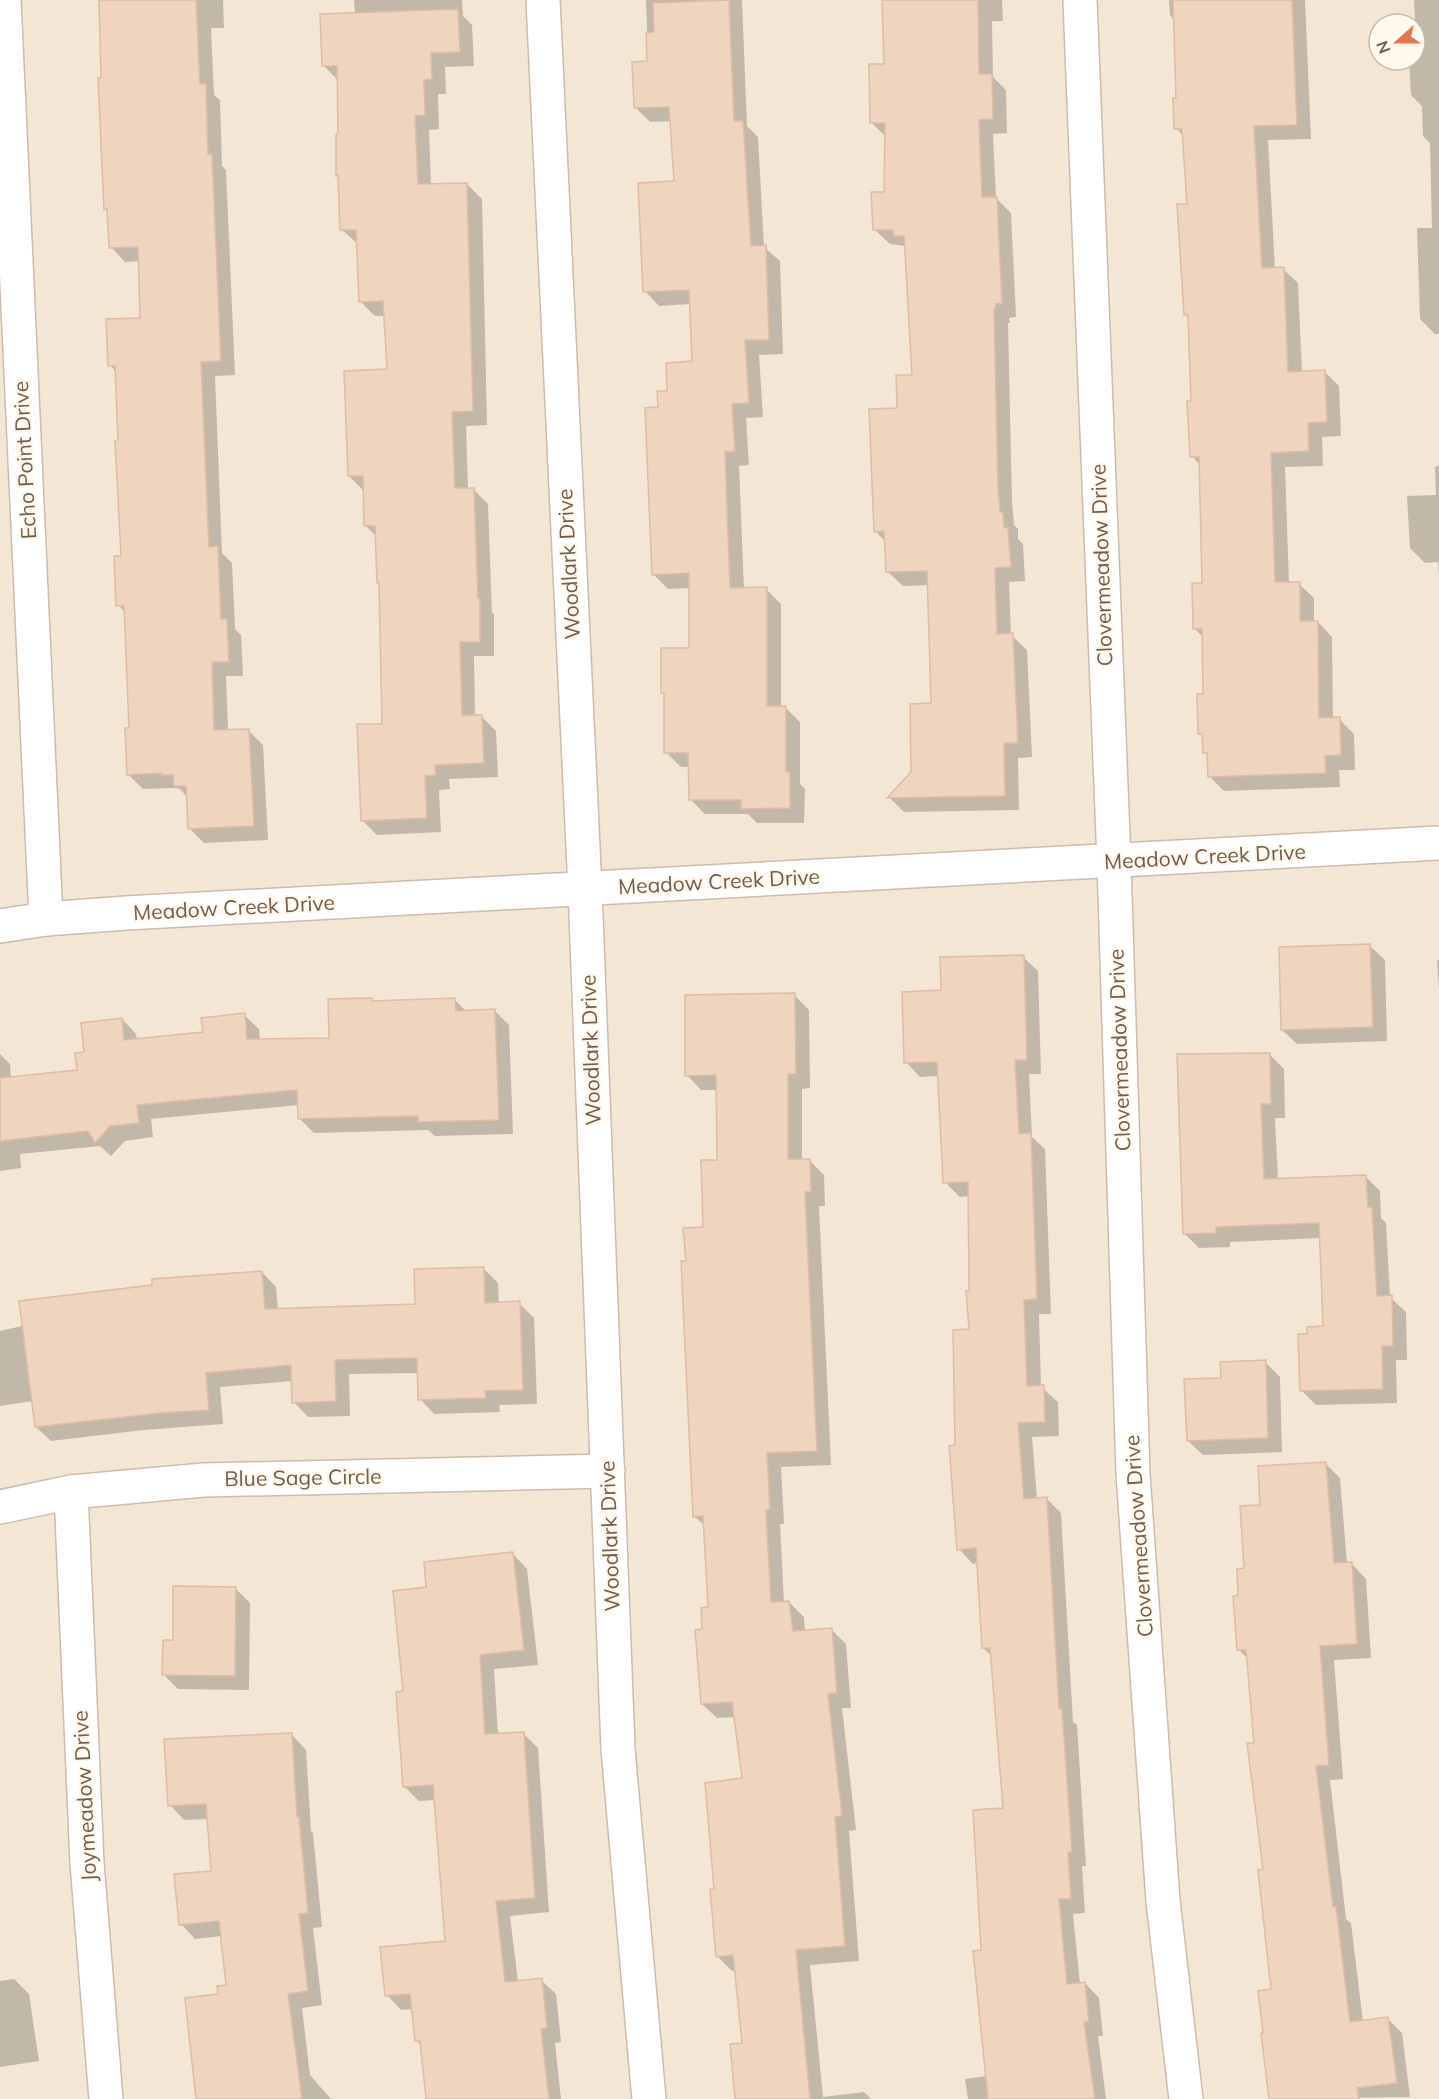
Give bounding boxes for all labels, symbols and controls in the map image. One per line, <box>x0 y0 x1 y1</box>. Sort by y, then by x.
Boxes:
north arrow <box>1367 12 1427 72</box>
text: N <box>1371 38 1394 57</box>
street label: Echo Point Drive <box>7 380 41 540</box>
street label: Clovermeadow Drive <box>1084 463 1118 667</box>
street label: Woodlark Drive <box>551 488 585 640</box>
street label: Meadow Creek Drive <box>1103 838 1306 874</box>
street label: Meadow Creek Drive <box>617 863 820 899</box>
street label: Meadow Creek Drive <box>132 889 335 925</box>
street label: Clovermeadow Drive <box>1102 948 1136 1152</box>
street label: Woodlark Drive <box>574 974 606 1126</box>
street label: Clovermeadow Drive <box>1118 1434 1158 1638</box>
street label: Woodlark Drive <box>593 1460 625 1612</box>
street label: Blue Sage Circle <box>224 1463 382 1491</box>
street label: Joymeadow Drive <box>67 1710 101 1882</box>

